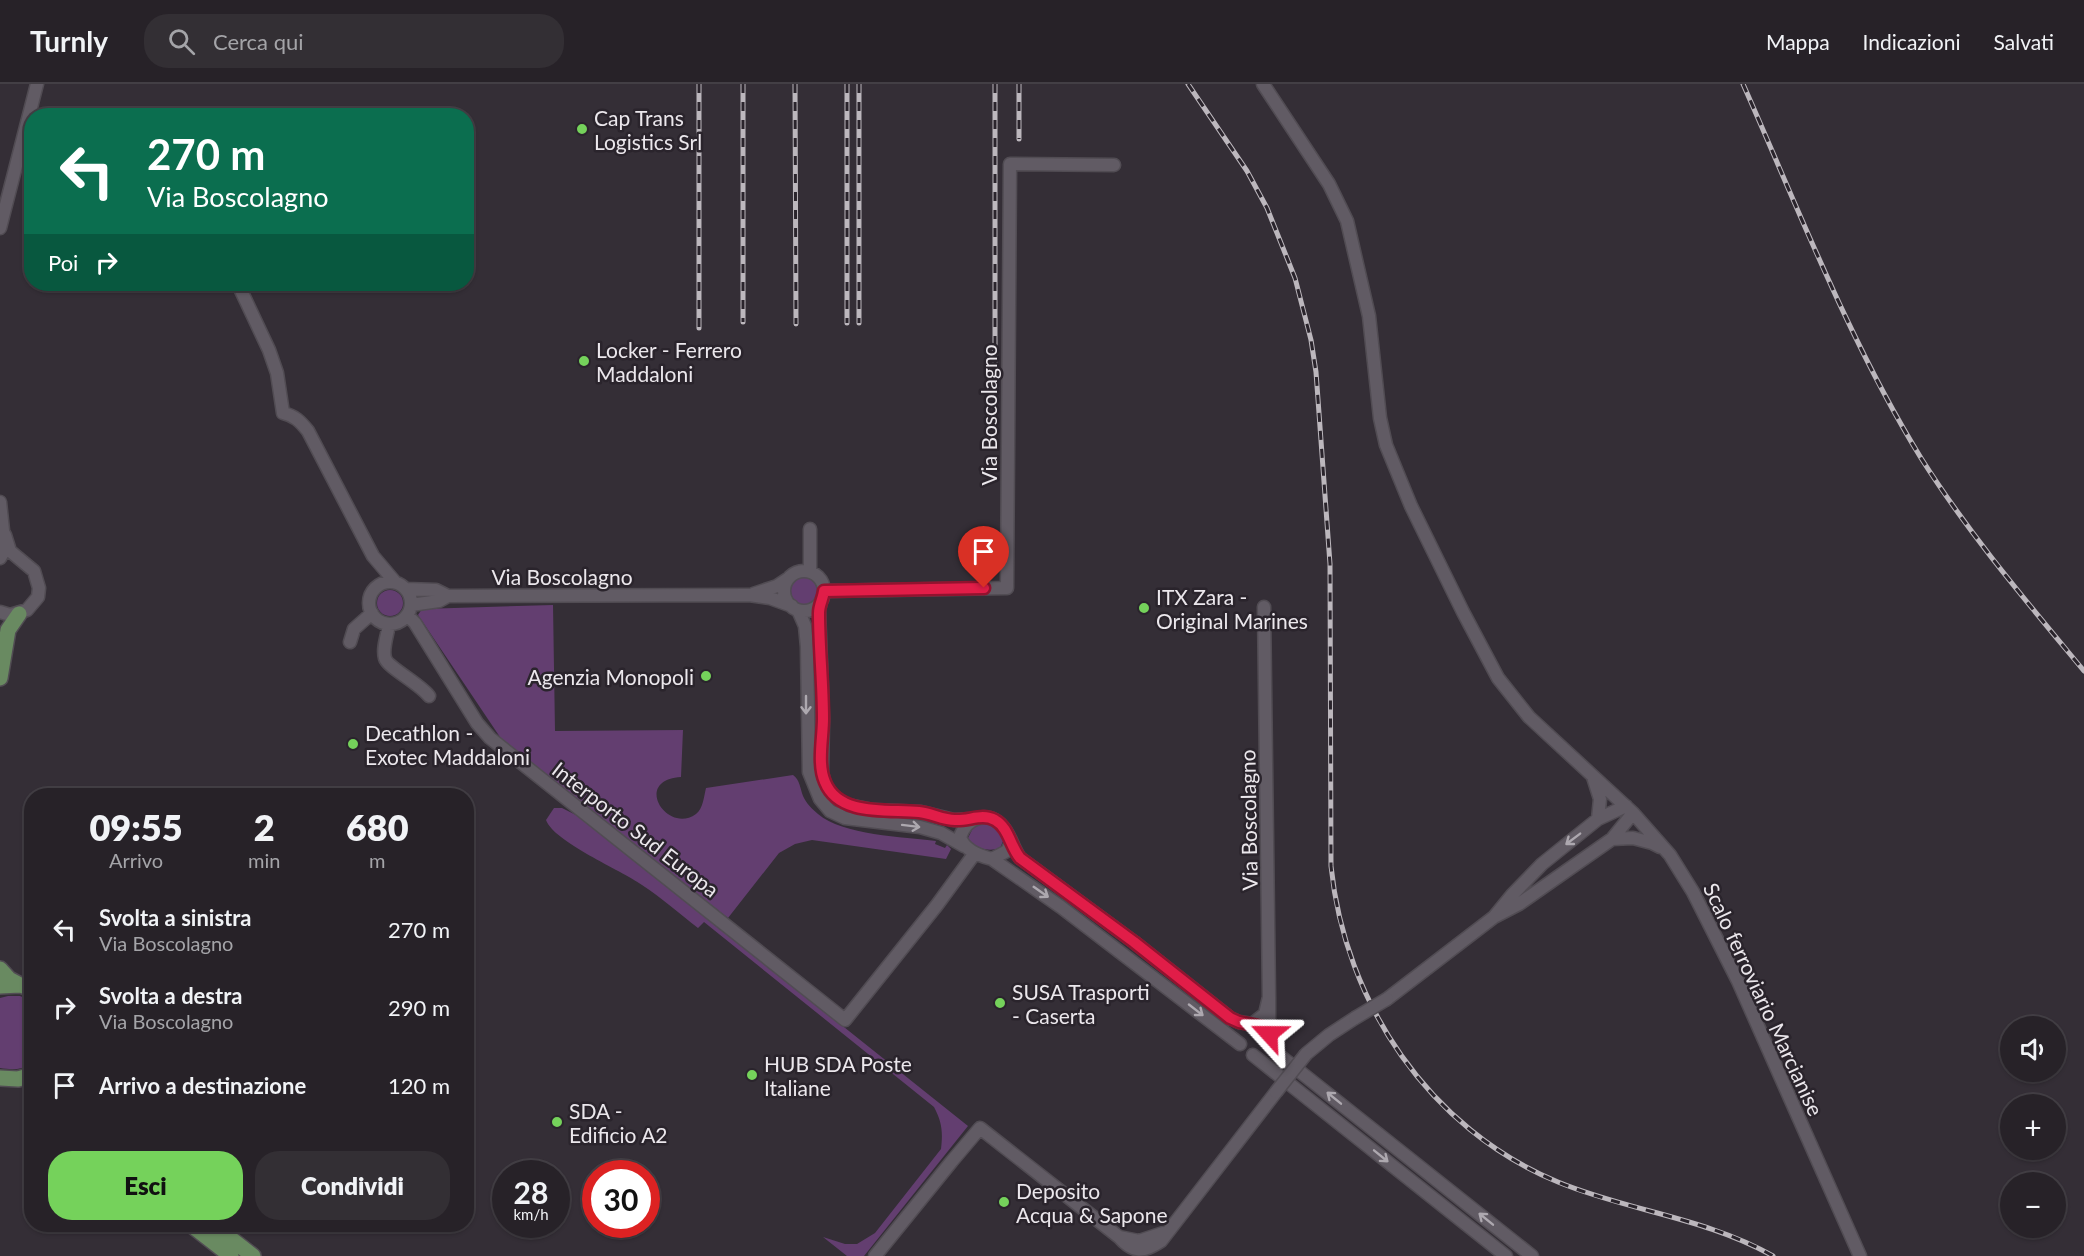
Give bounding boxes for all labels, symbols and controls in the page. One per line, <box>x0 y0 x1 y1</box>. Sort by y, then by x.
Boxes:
search box <box>144 14 564 68</box>
text: Turnly <box>30 24 108 58</box>
icon: search <box>165 25 198 58</box>
text: Cerca qui <box>213 28 304 55</box>
text: Mappa <box>1766 29 1830 54</box>
text: Indicazioni <box>1863 29 1961 54</box>
text: Salvati <box>1994 29 2054 54</box>
place label: Cap Trans Logistics Srl <box>594 105 702 154</box>
marker: Cap Trans Logistics Srl <box>575 122 589 136</box>
text: 270 m <box>147 129 265 179</box>
icon: left <box>48 132 126 210</box>
text: Via Boscolagno <box>147 180 329 213</box>
icon: right <box>90 246 123 279</box>
text: Poi <box>48 249 78 276</box>
place label: Locker - Ferrero Maddaloni <box>596 337 742 386</box>
street label: Via Boscolagno <box>976 344 1001 486</box>
marker: Locker - Ferrero Maddaloni <box>577 354 591 368</box>
pin <box>958 526 1009 588</box>
icon: arrive <box>967 535 1000 568</box>
street label: Via Boscolagno <box>491 564 633 589</box>
place label: ITX Zara - Original Marines <box>1156 584 1308 633</box>
marker: ITX Zara - Original Marines <box>1137 601 1151 615</box>
place label: Agenzia Monopoli <box>528 664 694 689</box>
marker: Agenzia Monopoli <box>699 669 713 683</box>
one-way arrow <box>800 695 812 715</box>
place label: Decathlon - Exotec Maddaloni <box>365 720 530 769</box>
marker: Decathlon - Exotec Maddaloni <box>346 737 360 751</box>
street label: Via Boscolagno <box>1234 749 1262 891</box>
street label: Interporto Sud Europa <box>548 756 724 902</box>
text: 09:55 <box>89 805 183 849</box>
text: 2 <box>254 805 275 849</box>
text: 680 <box>346 805 409 849</box>
one-way arrow <box>901 821 920 832</box>
one-way arrow <box>1566 833 1582 846</box>
text: Arrivo <box>109 848 163 872</box>
text: min <box>248 848 280 872</box>
text: m <box>369 848 385 872</box>
street label: Scalo ferroviario Marcianise <box>1699 879 1829 1119</box>
one-way arrow <box>1032 886 1048 898</box>
text: Svolta a sinistra <box>99 904 251 931</box>
icon: left <box>48 913 81 946</box>
text: 270 m <box>388 916 450 943</box>
text: Via Boscolagno <box>99 931 233 955</box>
place label: SUSA Trasporti - Caserta <box>1012 979 1150 1028</box>
text: Svolta a destra <box>99 982 242 1009</box>
icon: right <box>48 991 81 1024</box>
text: 290 m <box>388 994 450 1021</box>
marker: SUSA Trasporti - Caserta <box>993 996 1007 1010</box>
position arrow <box>1237 1002 1301 1066</box>
one-way arrow <box>1187 1004 1203 1016</box>
text: Via Boscolagno <box>99 1009 233 1033</box>
map controls <box>2000 1016 2066 1238</box>
button: sound <box>2000 1016 2066 1082</box>
place label: HUB SDA Poste Italiane <box>764 1051 912 1100</box>
marker: HUB SDA Poste Italiane <box>745 1068 759 1082</box>
icon: arrive <box>48 1069 81 1102</box>
text: Arrivo a destinazione <box>99 1072 306 1099</box>
text: 120 m <box>388 1072 450 1099</box>
one-way arrow <box>1326 1091 1342 1104</box>
button: + <box>2000 1094 2066 1160</box>
place label: SDA - Edificio A2 <box>569 1098 668 1147</box>
marker: SDA - Edificio A2 <box>550 1115 564 1129</box>
one-way arrow <box>1373 1149 1389 1162</box>
button: Esci <box>48 1151 243 1220</box>
button: Condividi <box>255 1151 450 1220</box>
speed limit sign: 30 <box>582 1160 660 1238</box>
button: − <box>2000 1172 2066 1238</box>
text: 28 <box>514 1174 548 1210</box>
place label: Deposito Acqua & Sapone <box>1016 1178 1168 1227</box>
marker: Deposito Acqua & Sapone <box>997 1195 1011 1209</box>
text: km/h <box>513 1205 549 1223</box>
one-way arrow <box>1478 1213 1494 1226</box>

